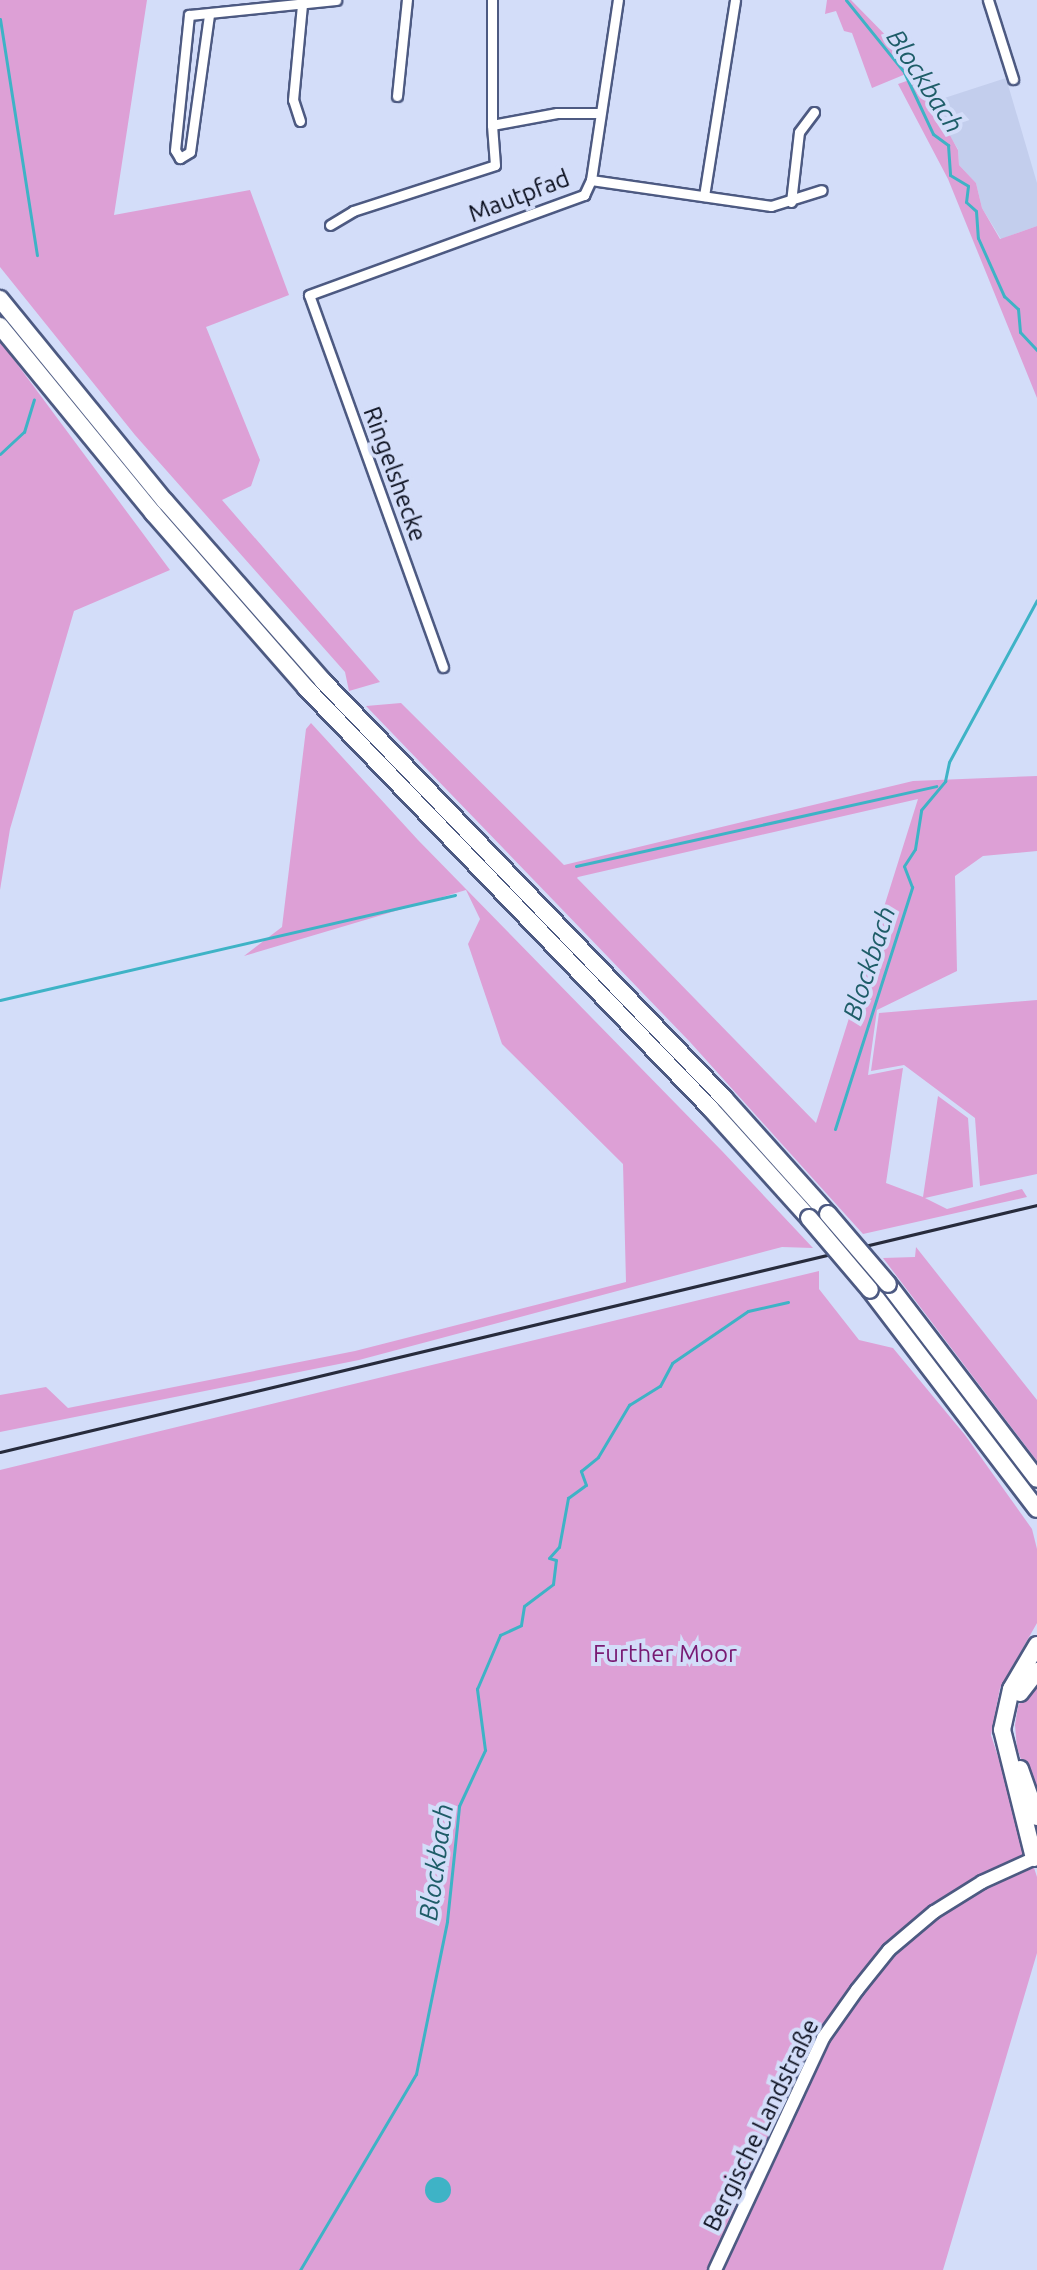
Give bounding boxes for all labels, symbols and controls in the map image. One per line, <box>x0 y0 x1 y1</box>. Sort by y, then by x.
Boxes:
water label: Blockbach <box>880 23 970 139</box>
street label: Mautpfad <box>464 164 574 228</box>
street label: Ringelshecke <box>357 403 433 545</box>
water label: Blockbach <box>836 902 902 1024</box>
park label: Further Moor <box>593 1640 737 1668</box>
water label: Blockbach <box>412 1802 460 1922</box>
street label: Bergische Landstraße <box>697 2014 825 2236</box>

